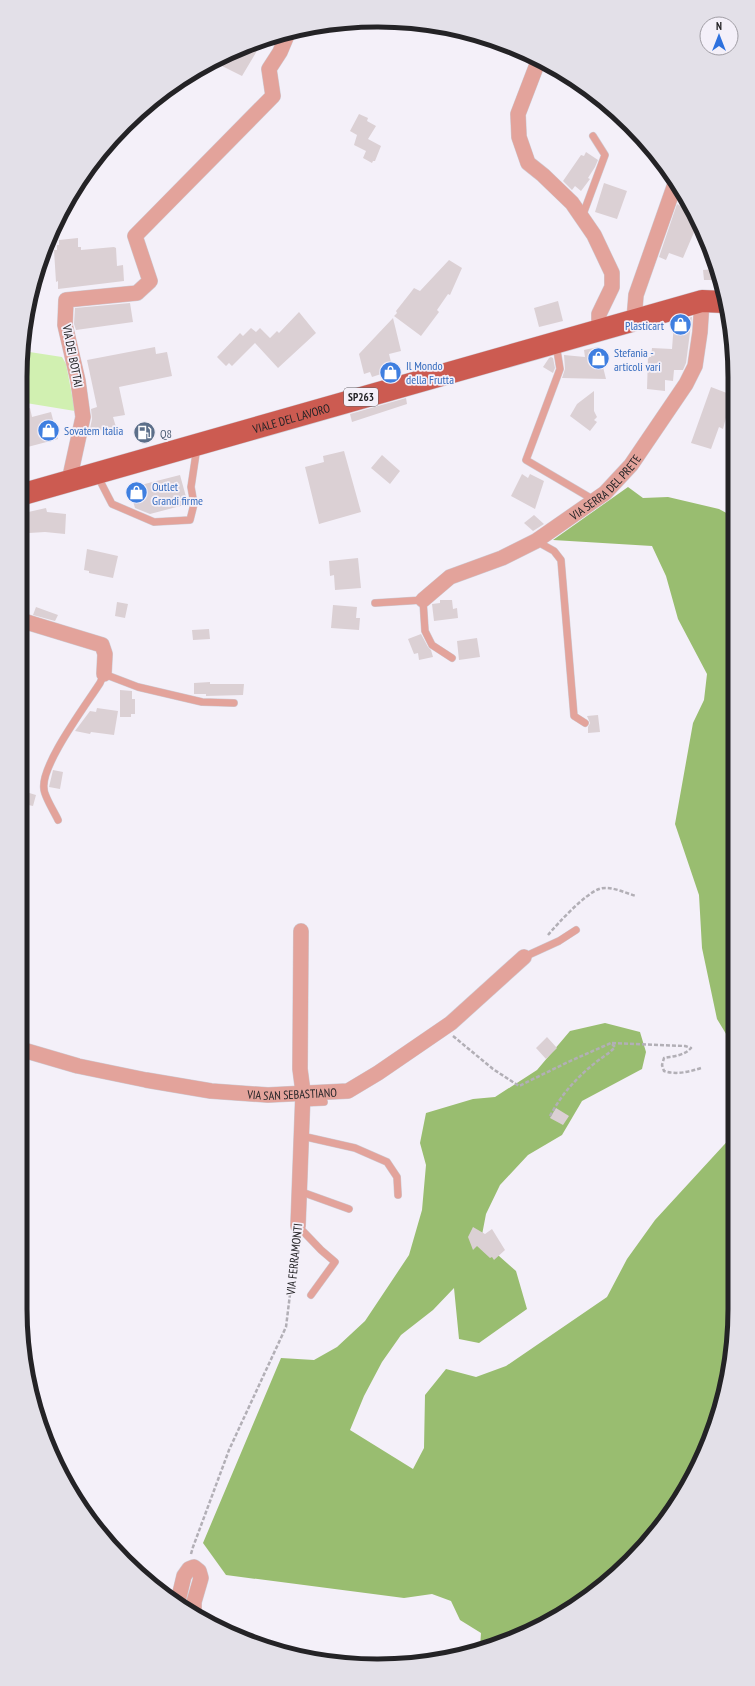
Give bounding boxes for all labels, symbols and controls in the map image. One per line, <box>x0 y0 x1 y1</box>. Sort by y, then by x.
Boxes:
north arrow <box>699 16 739 56</box>
text: N <box>716 19 722 33</box>
shop icon: Plasticart <box>667 312 693 338</box>
place label: Plasticart <box>625 318 665 333</box>
street label: VIA DEI BOTTAI <box>59 322 86 389</box>
place label: Stefania - articoli vari <box>614 345 661 374</box>
shop icon: Stefania - articoli vari <box>585 346 611 372</box>
place label: Il Mondo della Frutta <box>406 358 454 387</box>
shop icon: Il Mondo della Frutta <box>378 359 404 385</box>
road number: SP263 <box>344 388 378 406</box>
street label: VIALE DEL LAVORO <box>250 400 332 436</box>
shop icon: Sovatem Italia <box>36 417 62 443</box>
fuel station icon: Q8 <box>132 420 158 446</box>
place label: Sovatem Italia <box>64 423 123 438</box>
place label: Q8 <box>160 426 172 441</box>
street label: VIA SERRA DEL PRETE <box>566 451 644 523</box>
place label: Outlet Grandi firme <box>152 479 203 508</box>
shop icon: Outlet Grandi firme <box>124 480 150 506</box>
street label: VIA SAN SEBASTIANO <box>246 1084 338 1103</box>
street label: VIA FERRAMONTI <box>283 1222 305 1297</box>

